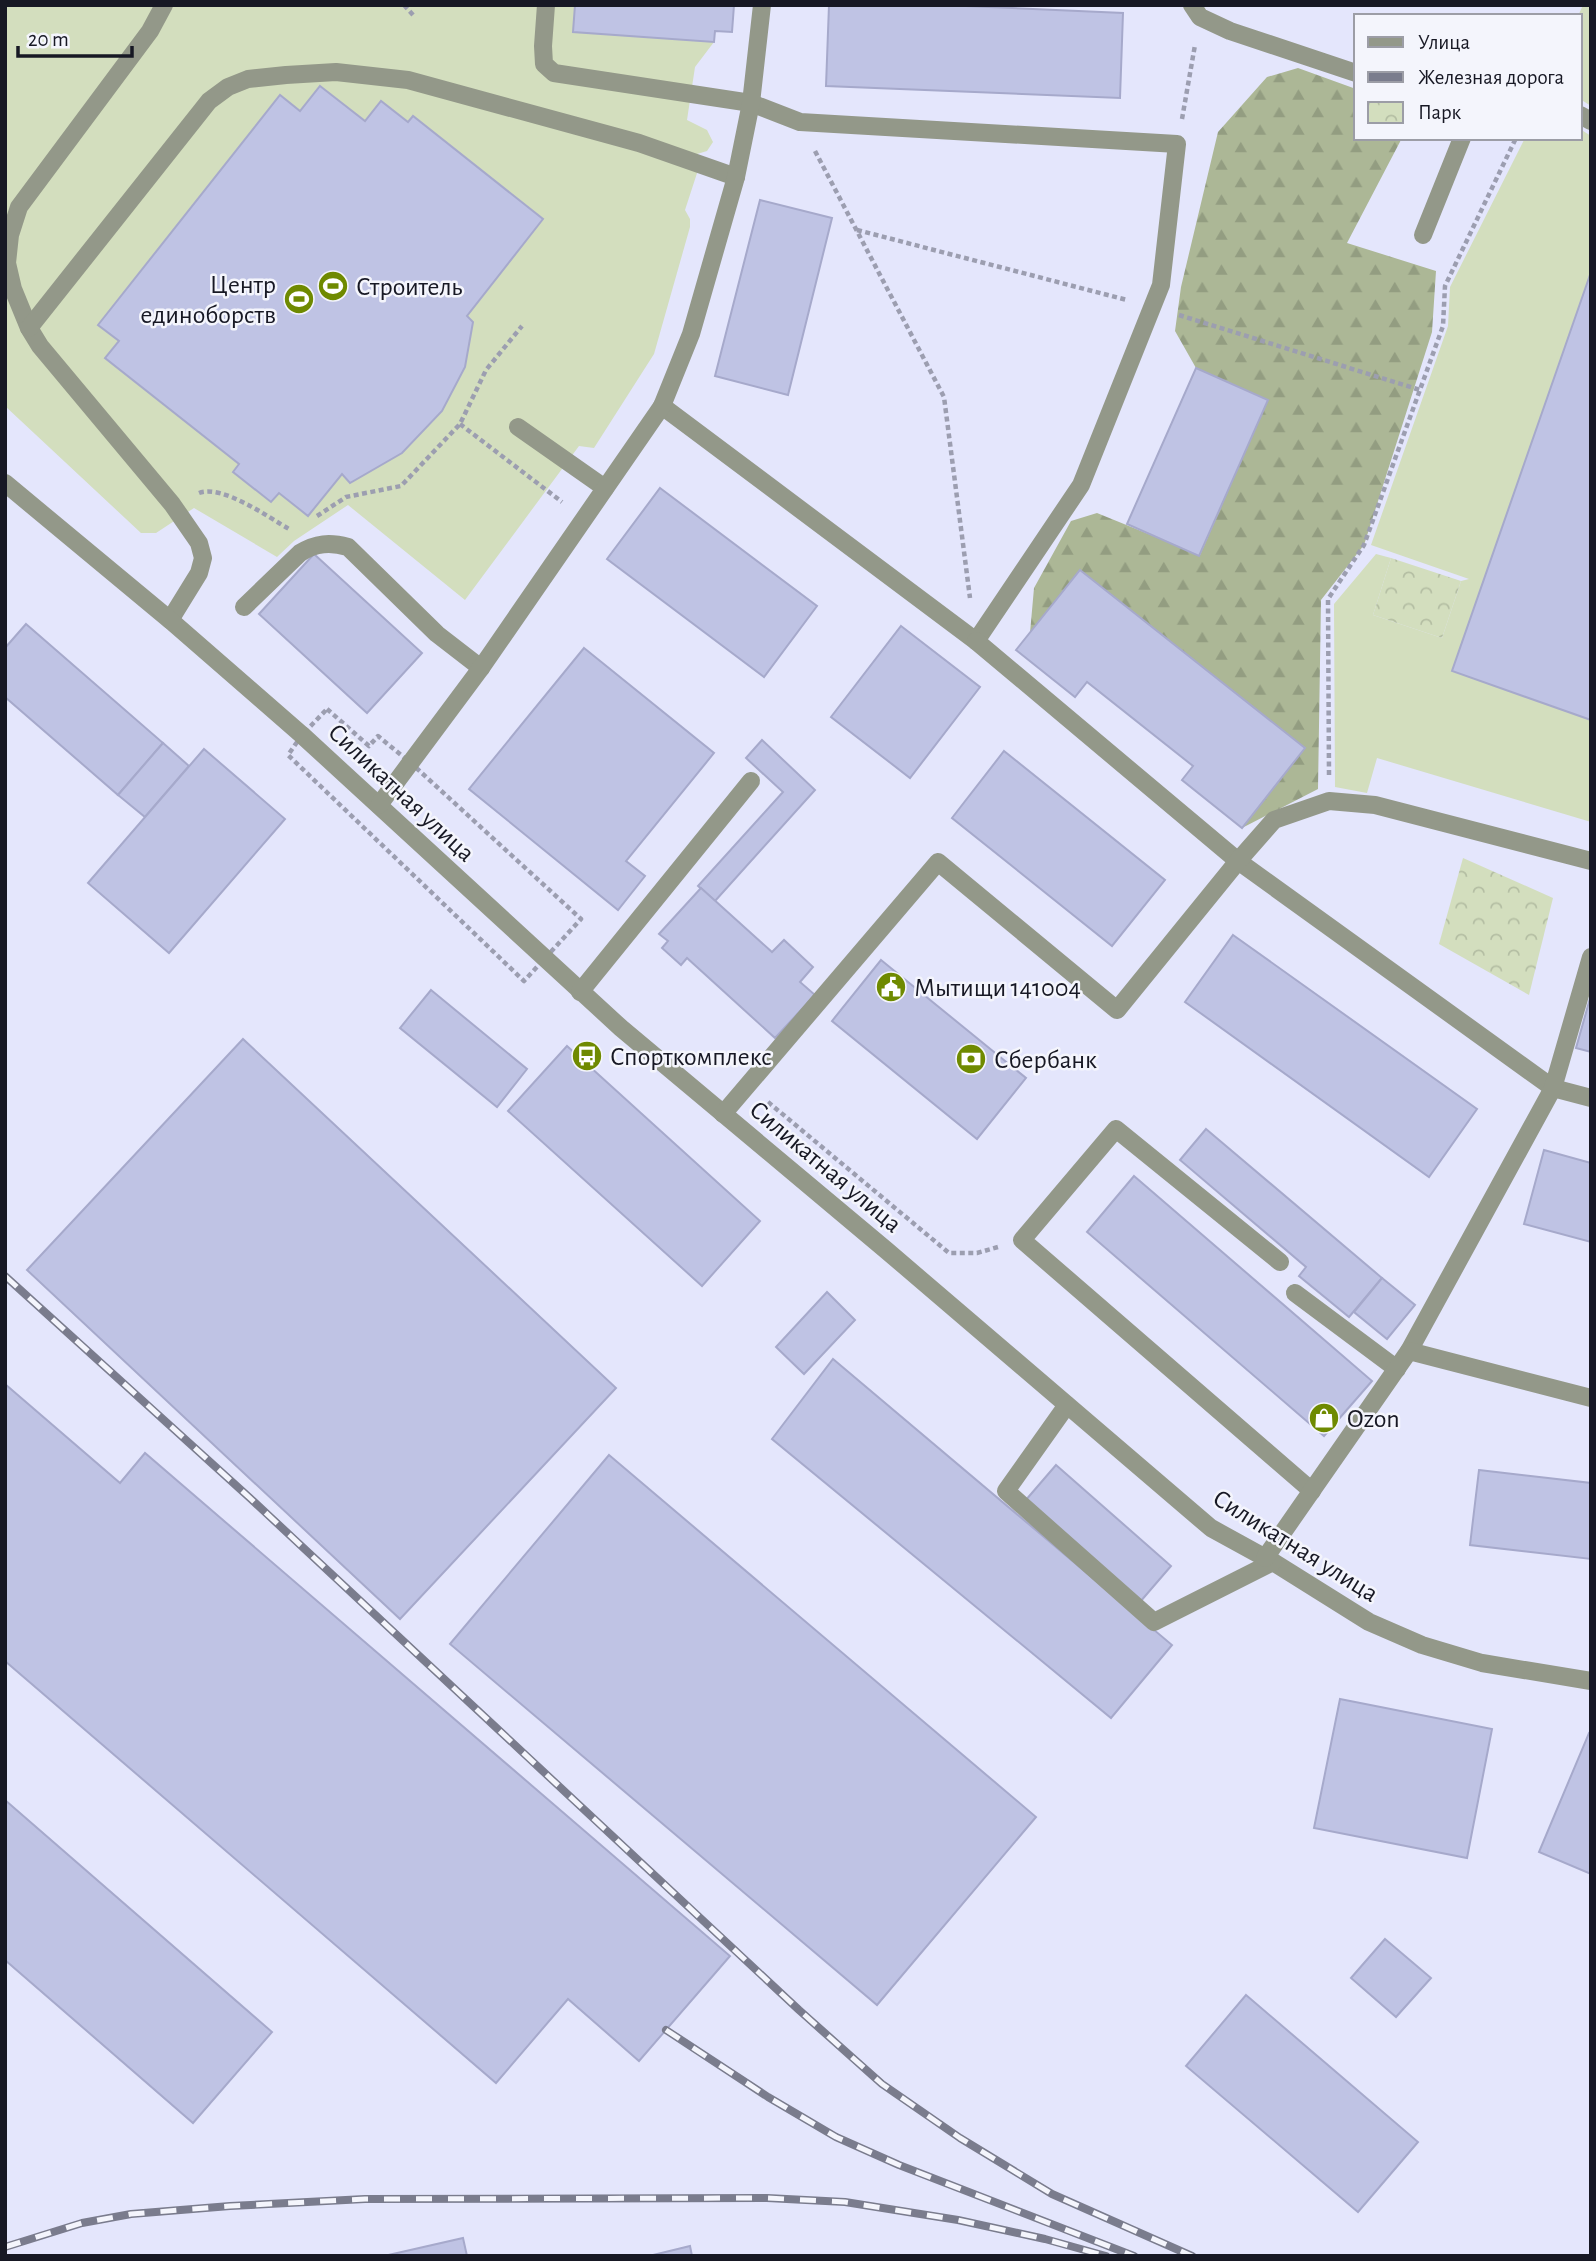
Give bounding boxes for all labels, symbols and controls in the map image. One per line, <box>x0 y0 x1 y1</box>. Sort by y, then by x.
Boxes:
scale bar <box>18 14 131 58</box>
legend <box>1354 14 1582 140</box>
text: 20 m <box>28 29 69 50</box>
text: Улица <box>1418 32 1471 53</box>
text: Железная дорога <box>1418 67 1565 88</box>
text: Парк <box>1418 102 1462 123</box>
sports icon: Строитель <box>316 269 350 303</box>
place label: Центр единоборств <box>140 272 276 328</box>
place label: Строитель <box>356 274 462 300</box>
sports icon: Центр единоборств <box>282 282 316 316</box>
street label: Силикатная улица <box>323 719 480 867</box>
public building icon: Мытищи 141004 <box>874 970 908 1004</box>
place label: Мытищи 141004 <box>914 975 1081 1001</box>
bus stop icon: Спорткомплекс <box>570 1039 604 1073</box>
bank icon: Сбербанк <box>954 1042 988 1076</box>
place label: Спорткомплекс <box>610 1044 772 1070</box>
place label: Сбербанк <box>994 1047 1097 1073</box>
street label: Силикатная улица <box>744 1096 906 1238</box>
shop icon: Ozon <box>1307 1401 1341 1435</box>
place label: Ozon <box>1347 1406 1400 1432</box>
street label: Силикатная улица <box>1208 1485 1383 1607</box>

